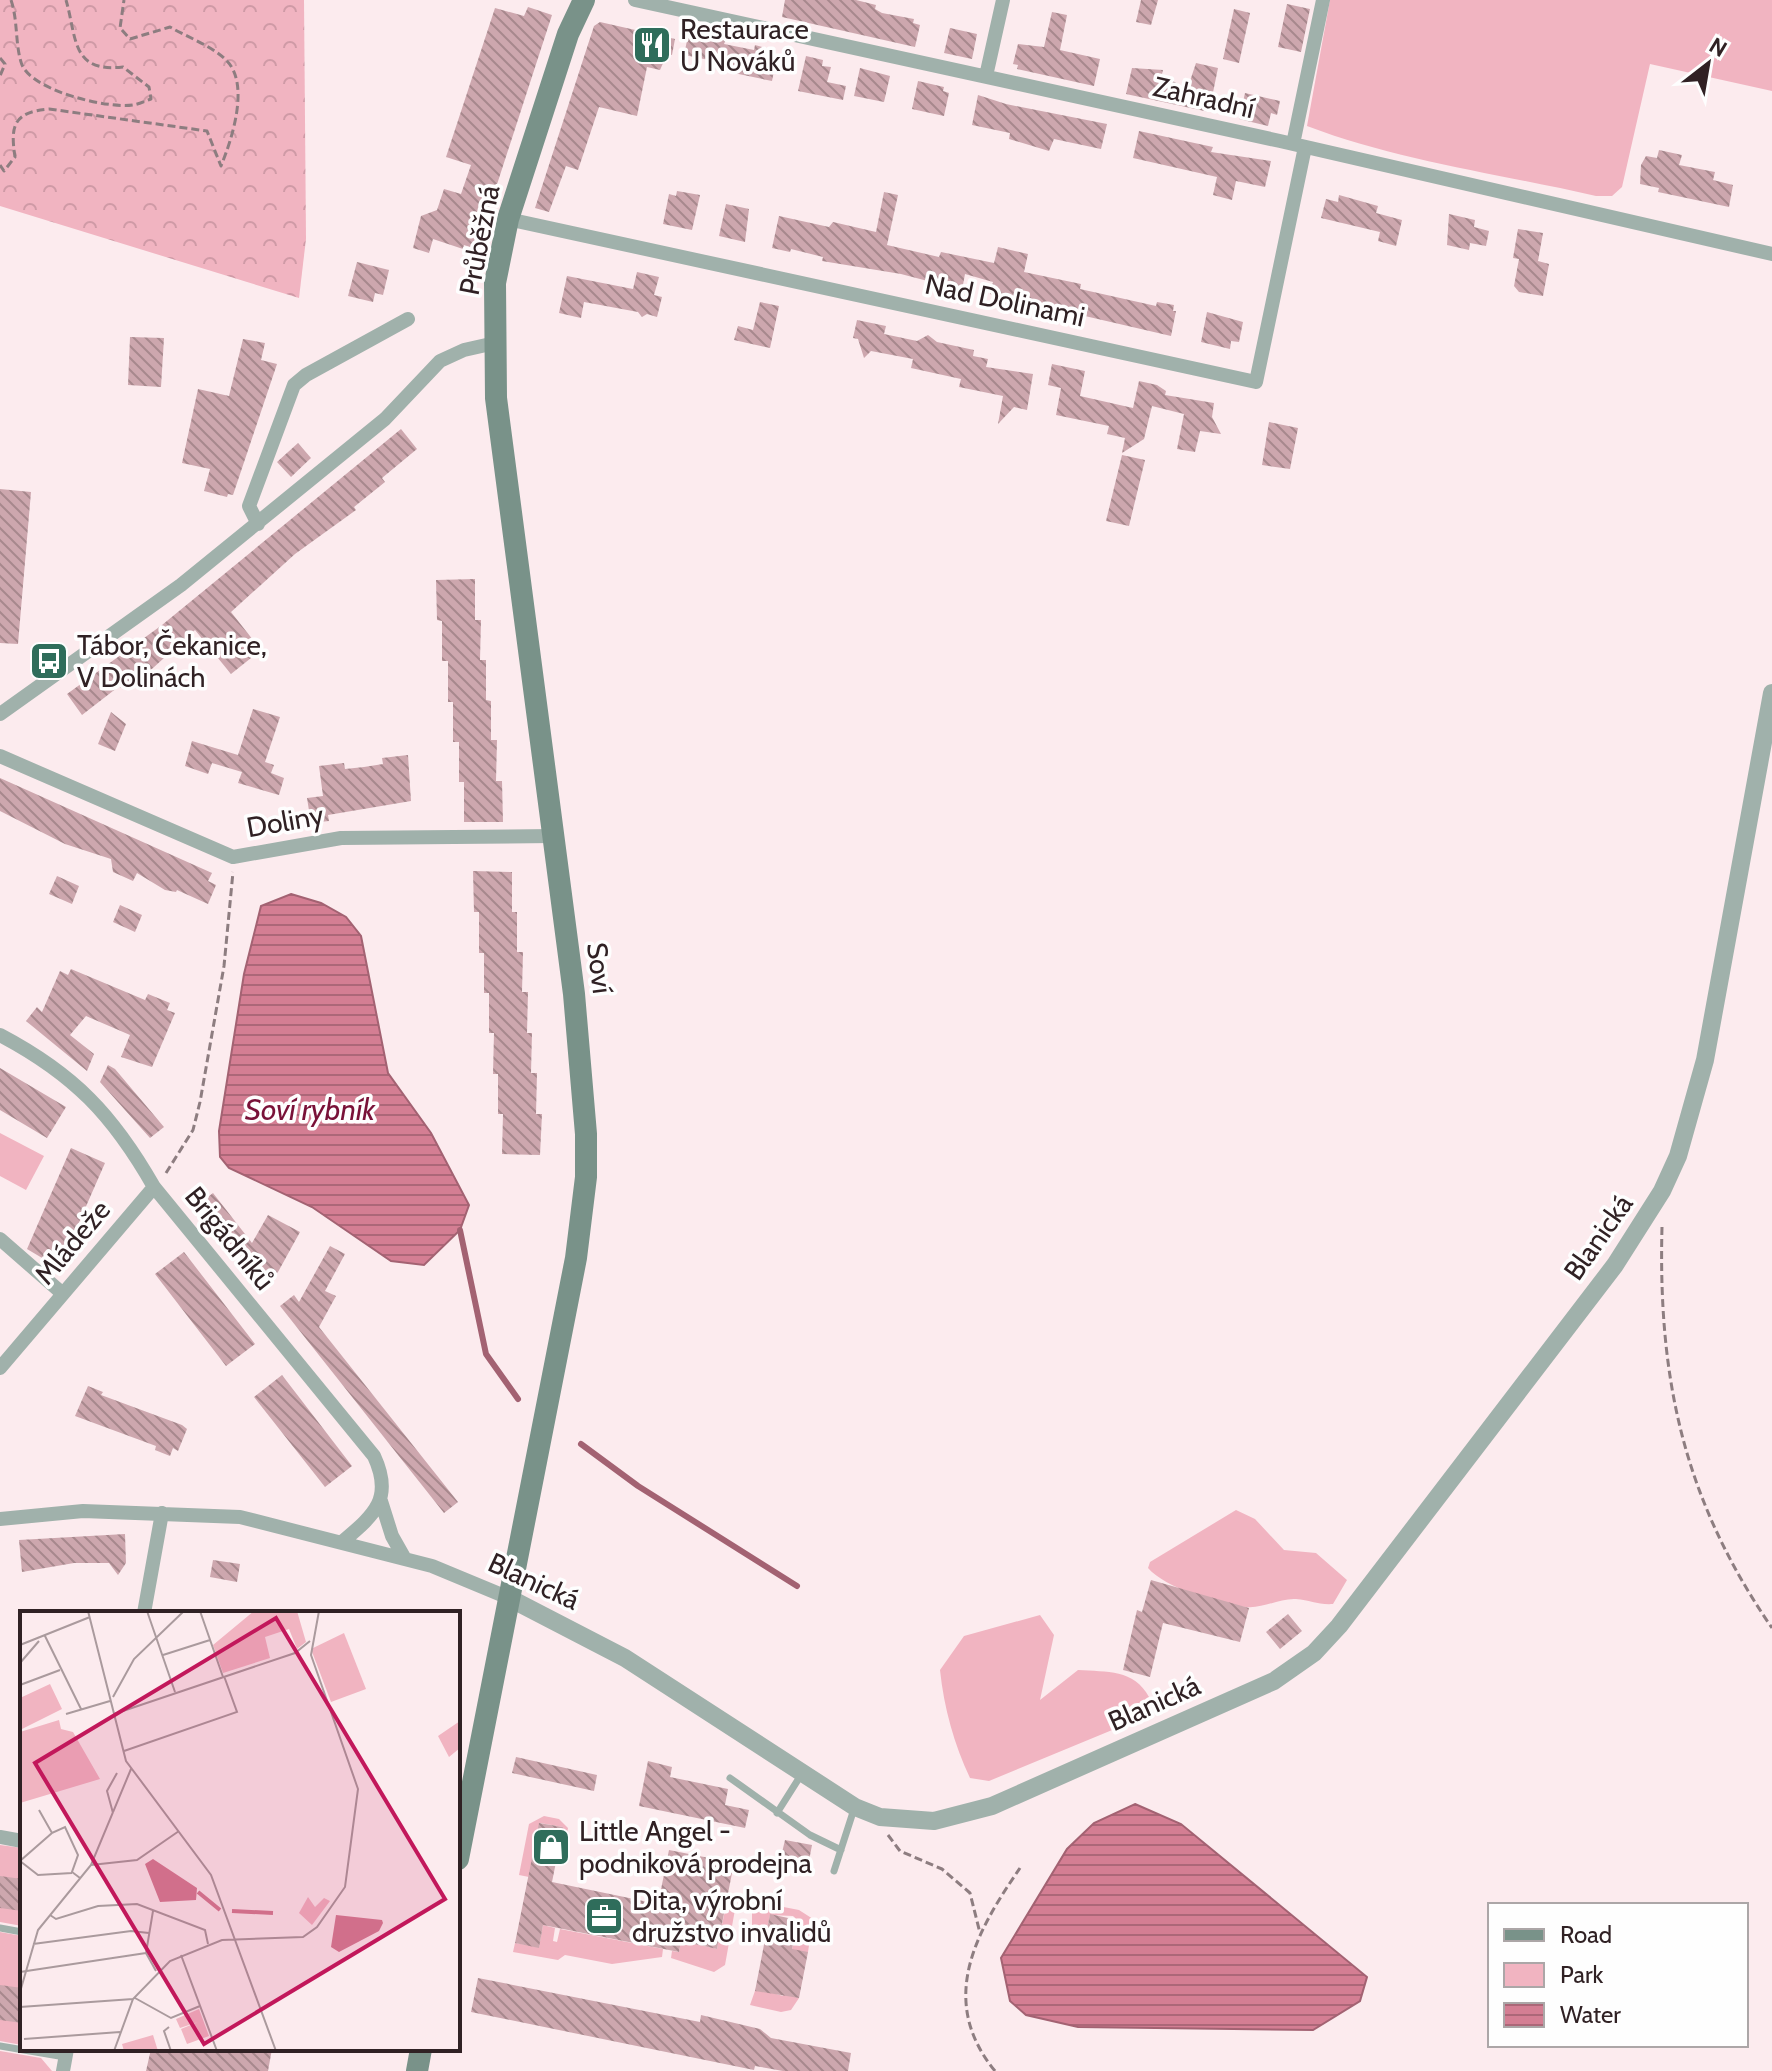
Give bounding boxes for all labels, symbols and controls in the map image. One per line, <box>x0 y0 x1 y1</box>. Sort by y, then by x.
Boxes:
place label: Restaurace U Nováků <box>680 12 809 78</box>
restaurant icon: Restaurace U Nováků <box>631 24 673 66</box>
north arrow <box>1668 24 1748 104</box>
text: N <box>1704 32 1732 63</box>
street label: Zahradní <box>1150 69 1258 125</box>
street label: Průběžná <box>452 181 506 298</box>
street label: Nad Dolinami <box>922 266 1088 334</box>
place label: Tábor, Čekanice, V Dolinách <box>77 628 267 694</box>
bus stop icon: Tábor, Čekanice, V Dolinách <box>28 640 70 682</box>
street label: Doliny <box>244 798 326 844</box>
street label: Soví <box>580 941 620 996</box>
water label: Soví rybník <box>245 1091 376 1128</box>
street label: Brigádníků <box>178 1179 282 1297</box>
street label: Blanická <box>1556 1187 1640 1286</box>
street label: Mládeže <box>27 1193 117 1291</box>
street label: Blanická <box>483 1545 586 1617</box>
inset map <box>20 1611 460 2051</box>
street label: Blanická <box>1103 1668 1206 1738</box>
place label: Little Angel - podniková prodejna <box>579 1814 812 1880</box>
shop icon: Little Angel - podniková prodejna <box>530 1826 572 1868</box>
place label: Dita, výrobní družstvo invalidů <box>632 1883 832 1949</box>
office icon: Dita, výrobní družstvo invalidů <box>583 1895 625 1937</box>
legend <box>1488 1903 1748 2047</box>
text: Road <box>1560 1920 1612 1949</box>
text: Park <box>1560 1960 1603 1989</box>
text: Water <box>1560 2000 1621 2029</box>

